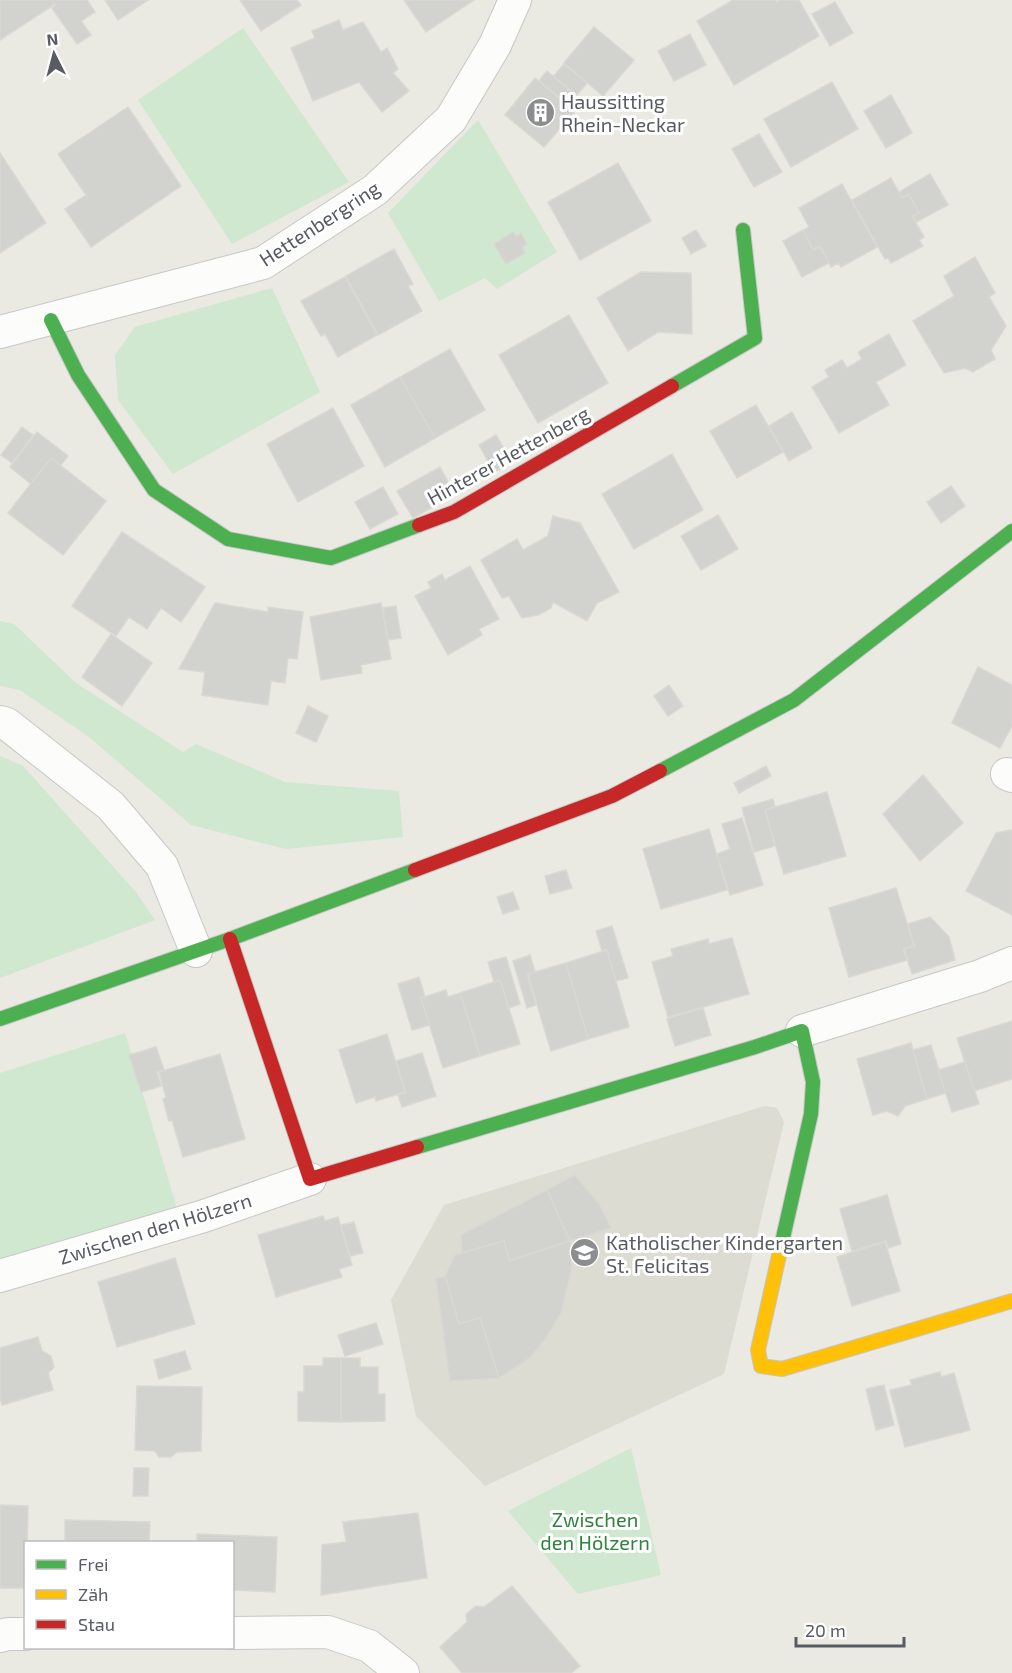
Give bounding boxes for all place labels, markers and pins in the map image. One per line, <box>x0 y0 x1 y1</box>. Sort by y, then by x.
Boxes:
place label: Haussitting Rhein-Neckar <box>561 89 685 136</box>
building icon: Haussitting Rhein-Neckar <box>524 97 556 129</box>
place label: Katholischer Kindergarten St. Felicitas <box>606 1230 843 1277</box>
school or university icon: Katholischer Kindergarten St. Felicitas <box>569 1237 601 1269</box>

